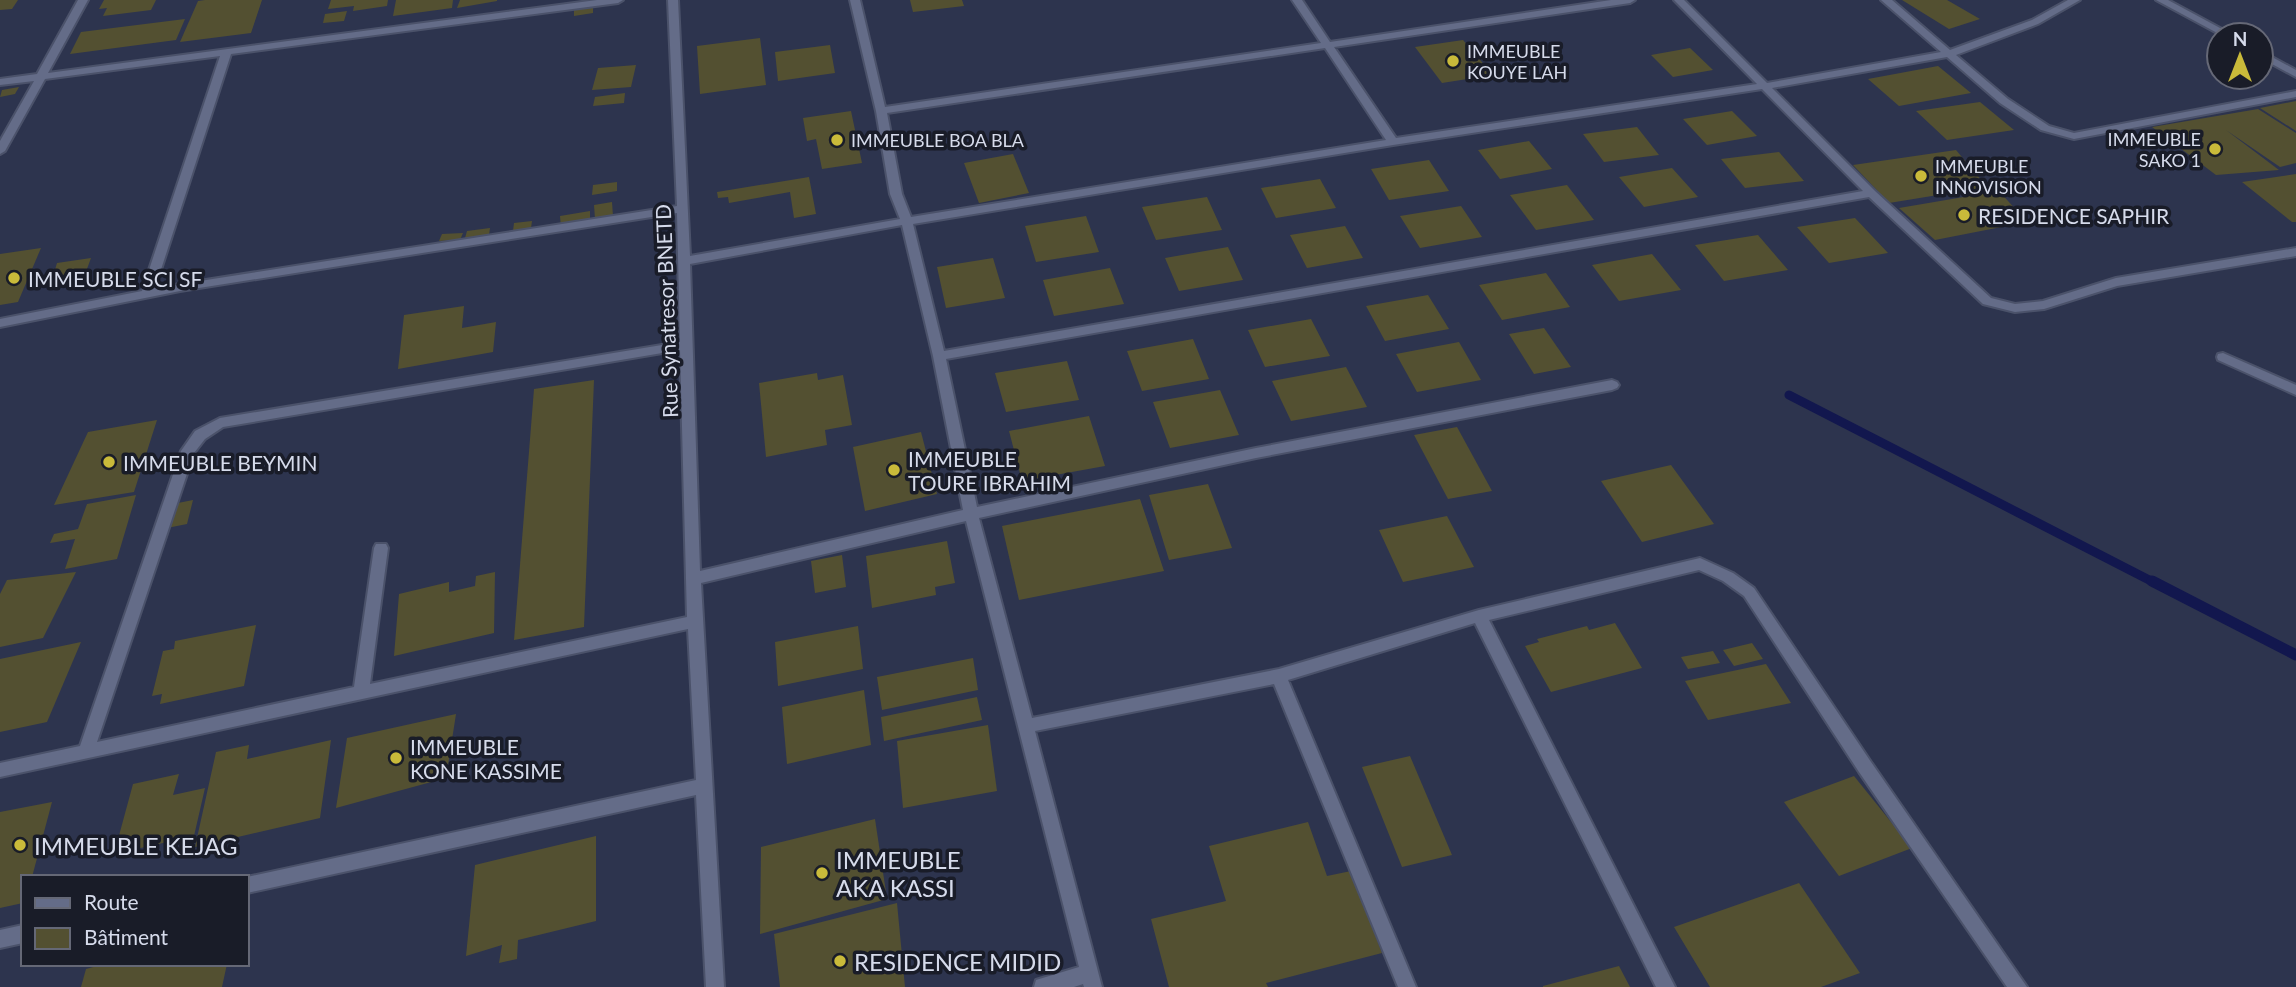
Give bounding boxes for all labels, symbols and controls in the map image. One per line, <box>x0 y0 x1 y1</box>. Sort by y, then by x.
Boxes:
north arrow <box>2205 21 2275 91</box>
text: N <box>2233 27 2247 50</box>
place label: IMMEUBLE KOUYE LAH <box>1467 40 1567 83</box>
marker: IMMEUBLE KOUYE LAH <box>1445 53 1461 69</box>
place label: IMMEUBLE SAKO 1 <box>2108 128 2201 171</box>
place label: IMMEUBLE BOA BLA <box>851 129 1025 151</box>
marker: IMMEUBLE BOA BLA <box>829 132 845 148</box>
marker: IMMEUBLE SAKO 1 <box>2207 141 2223 157</box>
place label: IMMEUBLE INNOVISION <box>1935 155 2042 198</box>
marker: IMMEUBLE INNOVISION <box>1913 168 1929 184</box>
place label: RESIDENCE SAPHIR <box>1978 203 2170 228</box>
street label: Rue Synatresor BNETD <box>650 204 682 418</box>
marker: RESIDENCE SAPHIR <box>1956 207 1972 223</box>
place label: IMMEUBLE SCI SF <box>28 266 202 291</box>
marker: IMMEUBLE SCI SF <box>6 270 22 286</box>
place label: IMMEUBLE TOURE IBRAHIM <box>908 446 1071 495</box>
place label: IMMEUBLE BEYMIN <box>123 450 318 475</box>
marker: IMMEUBLE BEYMIN <box>101 454 117 470</box>
marker: IMMEUBLE TOURE IBRAHIM <box>886 462 902 478</box>
place label: IMMEUBLE KONE KASSIME <box>410 734 562 783</box>
marker: IMMEUBLE KONE KASSIME <box>388 750 404 766</box>
place label: IMMEUBLE KEJAG <box>34 831 238 860</box>
marker: IMMEUBLE KEJAG <box>12 837 28 853</box>
place label: IMMEUBLE AKA KASSI <box>836 845 961 902</box>
marker: IMMEUBLE AKA KASSI <box>814 865 830 881</box>
legend <box>21 875 248 966</box>
text: Route <box>84 889 139 914</box>
text: Bâtiment <box>84 924 169 949</box>
place label: RESIDENCE MIDID <box>854 947 1061 976</box>
marker: RESIDENCE MIDID <box>832 953 848 969</box>

